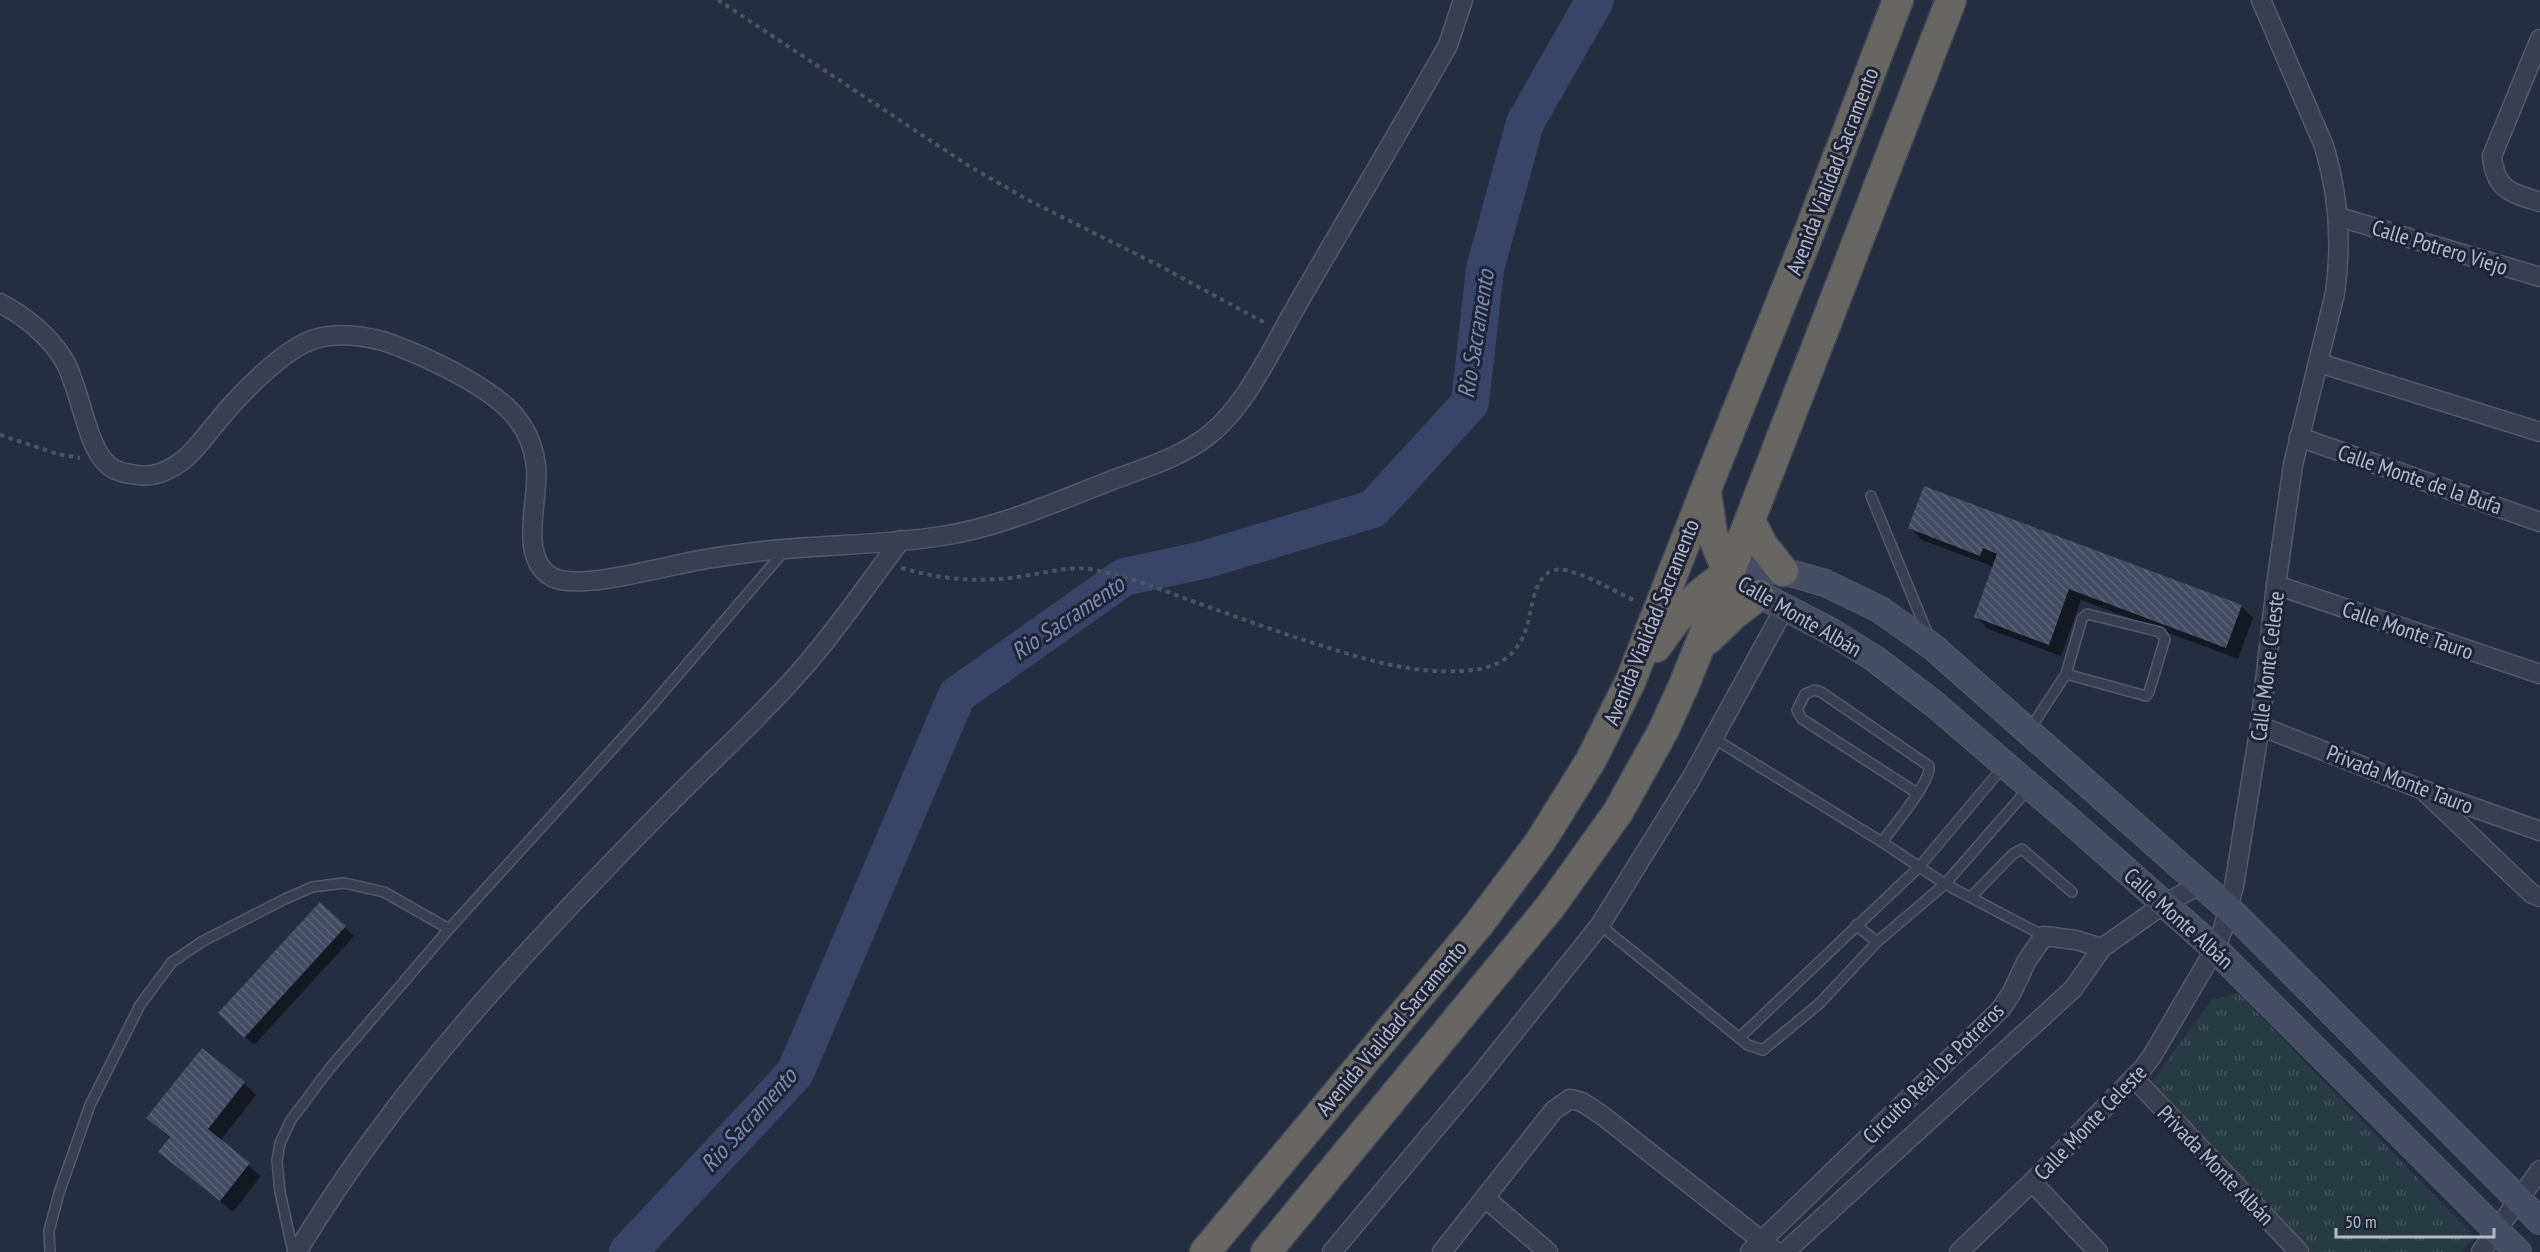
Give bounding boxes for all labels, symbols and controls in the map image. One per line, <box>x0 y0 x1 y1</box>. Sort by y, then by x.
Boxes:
street label: Avenida Vialidad Sacramento <box>1780 63 1884 279</box>
street label: Calle Potrero Viejo <box>2369 213 2511 281</box>
water label: Rio Sacramento <box>1450 266 1501 400</box>
street label: Calle Monte de la Bufa <box>2334 438 2506 520</box>
street label: Avenida Vialidad Sacramento <box>1597 515 1705 729</box>
water label: Rio Sacramento <box>1005 568 1131 667</box>
street label: Calle Monte Albán <box>1733 569 1867 663</box>
street label: Calle Monte Celeste <box>2244 590 2290 742</box>
street label: Calle Monte Tauro <box>2339 595 2477 665</box>
street label: Privada Monte Tauro <box>2323 738 2477 820</box>
street label: Calle Monte Albán <box>2118 861 2240 975</box>
street label: Avenida Vialidad Sacramento <box>1310 935 1472 1121</box>
street label: Circuito Real De Potreros <box>1856 996 2010 1150</box>
street label: Calle Monte Celeste <box>2028 1058 2152 1186</box>
water label: Rio Sacramento <box>694 1060 805 1178</box>
street label: Privada Monte Albán <box>2152 1099 2280 1231</box>
scale bar <box>2336 1201 2494 1239</box>
text: 50 m <box>2345 1210 2377 1233</box>

